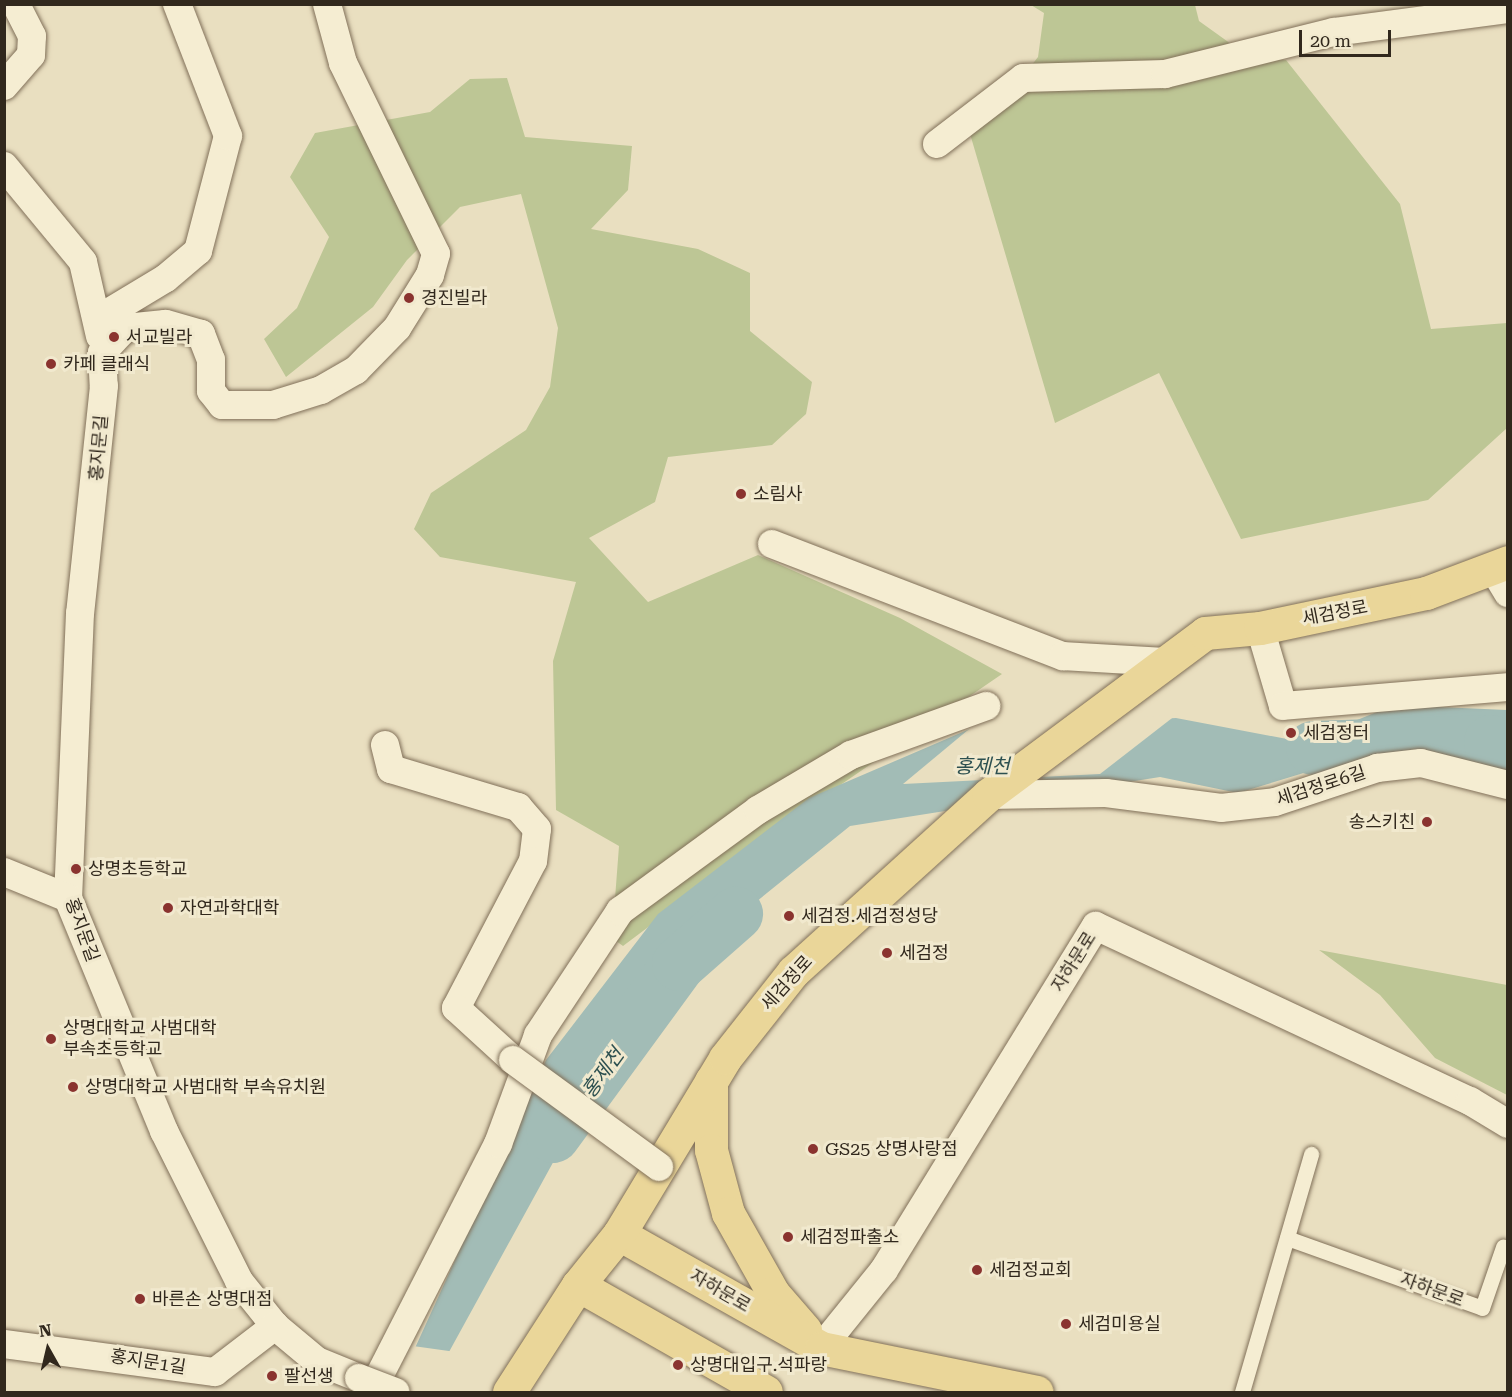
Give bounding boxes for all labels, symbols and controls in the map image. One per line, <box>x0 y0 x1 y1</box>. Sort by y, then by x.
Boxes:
scale bar <box>1302 18 1394 56</box>
text: 20 m <box>1310 30 1351 51</box>
place label: 경진빌라 <box>421 287 487 309</box>
marker: 경진빌라 <box>402 291 416 305</box>
place label: 서교빌라 <box>126 326 192 348</box>
marker: 서교빌라 <box>107 330 121 344</box>
place label: 카페 클래식 <box>63 353 150 375</box>
marker: 카페 클래식 <box>44 357 58 371</box>
street label: 홍지문길 <box>85 414 113 482</box>
place label: 소림사 <box>753 483 803 505</box>
marker: 소림사 <box>734 487 748 501</box>
street label: 세검정로 <box>1300 596 1370 630</box>
place label: 세검정터 <box>1303 722 1369 744</box>
marker: 세검정터 <box>1284 726 1298 740</box>
water label: 홍제천 <box>954 754 1010 778</box>
street label: 세검정로6길 <box>1273 761 1369 811</box>
place label: 송스키친 <box>1349 811 1415 833</box>
marker: 송스키친 <box>1420 815 1434 829</box>
place label: 상명초등학교 <box>88 858 187 880</box>
marker: 상명초등학교 <box>69 862 83 876</box>
street label: 홍지문길 <box>61 895 103 965</box>
place label: 자연과학대학 <box>180 897 279 919</box>
marker: 자연과학대학 <box>161 901 175 915</box>
place label: 세검정.세검정성당 <box>801 905 938 927</box>
marker: 세검정.세검정성당 <box>782 909 796 923</box>
street label: 자하문로 <box>1047 928 1101 996</box>
place label: 세검정 <box>899 942 949 964</box>
marker: 세검정 <box>880 946 894 960</box>
street label: 세검정로 <box>757 951 817 1015</box>
place label: 상명대학교 사범대학 부속초등학교 <box>63 1018 217 1060</box>
marker: 상명대학교 사범대학 부속초등학교 <box>44 1032 58 1046</box>
water label: 홍제천 <box>577 1044 629 1102</box>
place label: 상명대학교 사범대학 부속유치원 <box>85 1076 326 1098</box>
marker: 상명대학교 사범대학 부속유치원 <box>66 1080 80 1094</box>
place label: GS25 상명사랑점 <box>825 1138 958 1160</box>
marker: GS25 상명사랑점 <box>806 1142 820 1156</box>
place label: 세검정파출소 <box>800 1226 899 1248</box>
marker: 세검정파출소 <box>781 1230 795 1244</box>
place label: 세검정교회 <box>989 1259 1072 1281</box>
marker: 세검정교회 <box>970 1263 984 1277</box>
street label: 자하문로 <box>686 1265 754 1317</box>
street label: 자하문로 <box>1397 1269 1467 1311</box>
place label: 바른손 상명대점 <box>152 1288 272 1310</box>
marker: 바른손 상명대점 <box>133 1292 147 1306</box>
place label: 세검미용실 <box>1078 1313 1161 1335</box>
marker: 세검미용실 <box>1059 1317 1073 1331</box>
north arrow <box>18 1319 78 1379</box>
text: N <box>38 1320 53 1341</box>
street label: 홍지문1길 <box>109 1345 187 1379</box>
place label: 상명대입구.석파랑 <box>690 1354 827 1376</box>
marker: 상명대입구.석파랑 <box>671 1358 685 1372</box>
place label: 팔선생 <box>284 1365 334 1387</box>
marker: 팔선생 <box>265 1369 279 1383</box>

